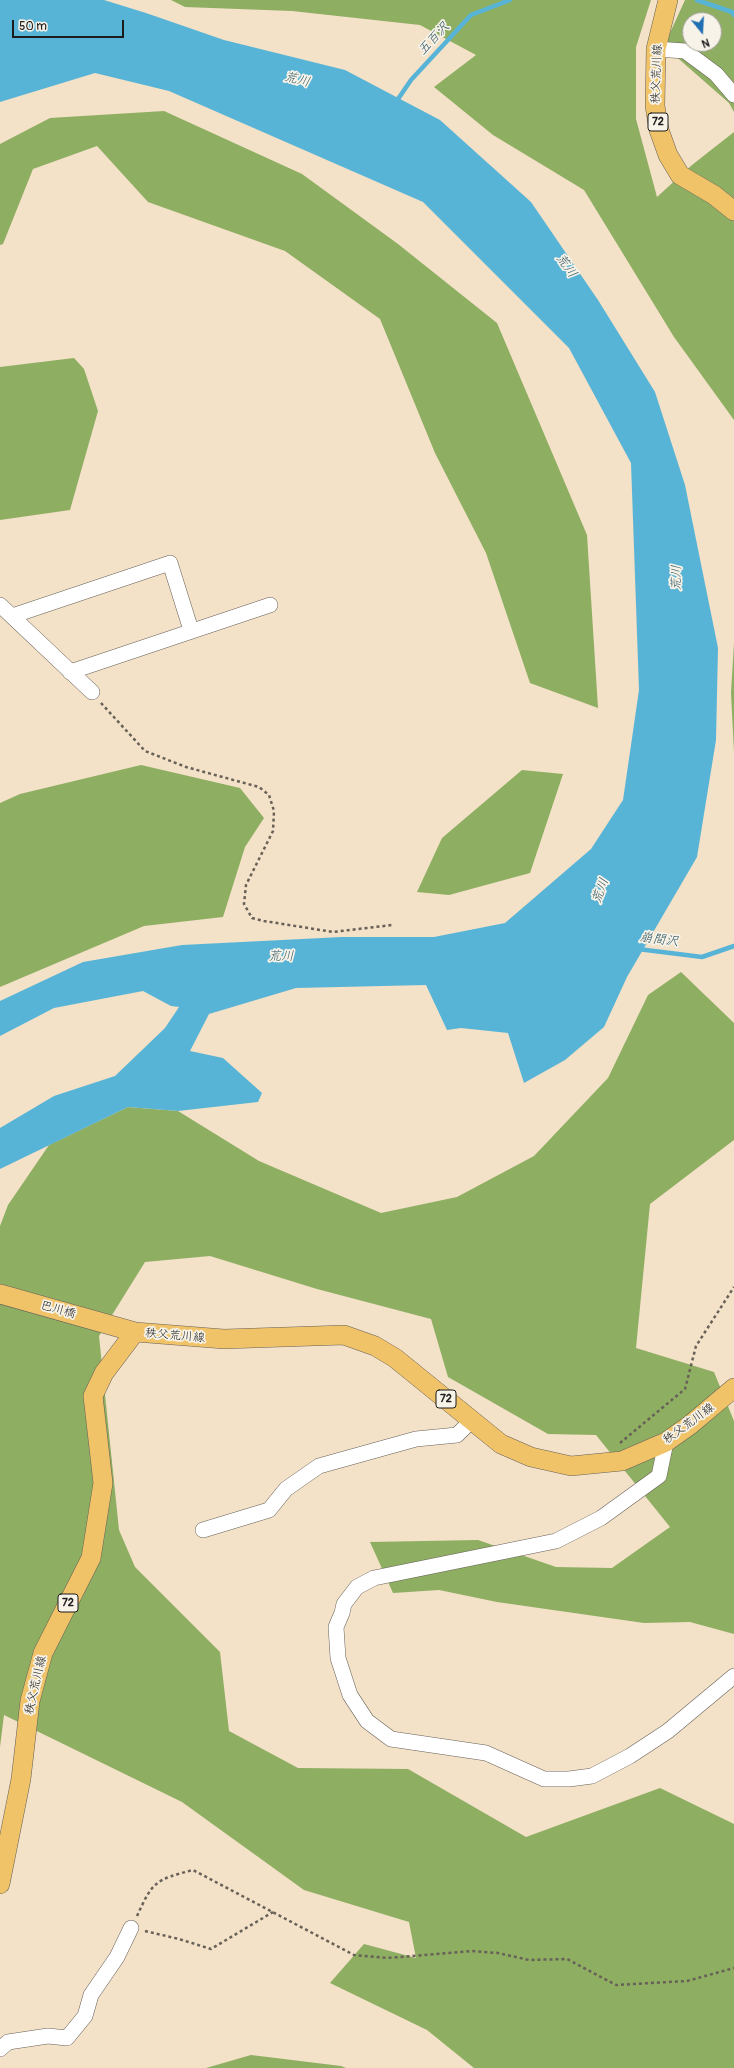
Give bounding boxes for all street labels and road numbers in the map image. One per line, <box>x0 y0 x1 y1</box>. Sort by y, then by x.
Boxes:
street label: 秩父荒川線 <box>649 44 665 104</box>
road number: 72 <box>648 113 668 131</box>
street label: 巴川橋 <box>39 1298 77 1322</box>
street label: 秩父荒川線 <box>144 1326 206 1346</box>
road number: 72 <box>436 1390 456 1408</box>
street label: 秩父荒川線 <box>660 1401 718 1447</box>
road number: 72 <box>58 1594 78 1612</box>
street label: 秩父荒川線 <box>22 1654 50 1716</box>

